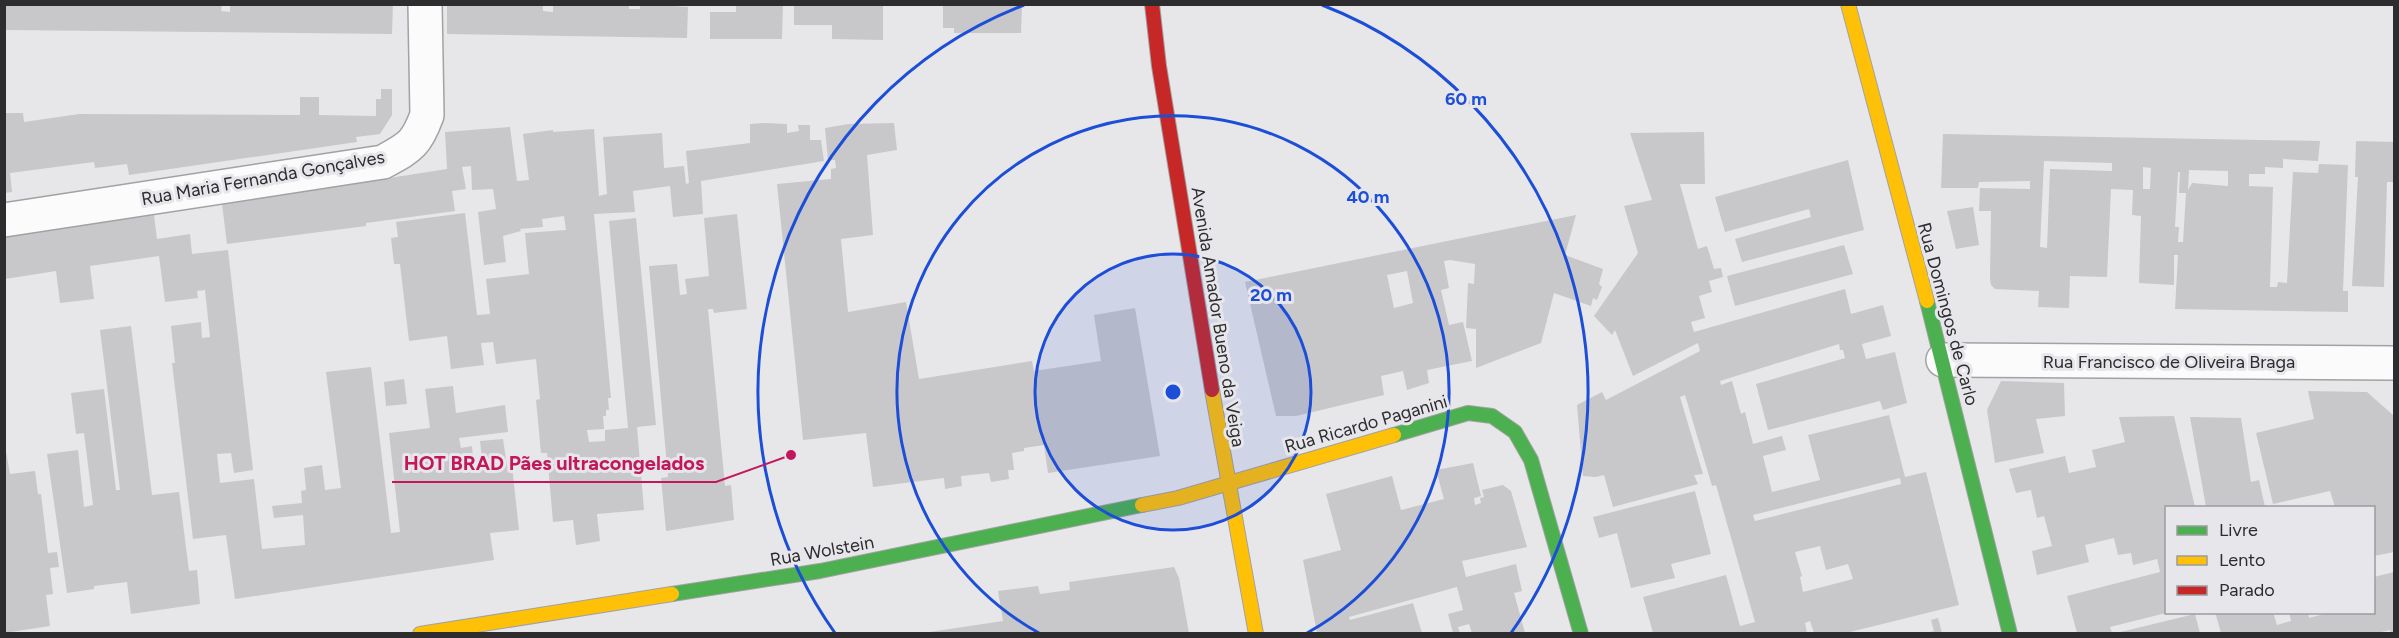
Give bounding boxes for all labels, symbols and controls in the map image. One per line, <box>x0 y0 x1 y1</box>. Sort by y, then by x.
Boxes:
text: 60 m <box>1445 88 1487 110</box>
street label: Rua Maria Fernanda Gonçalves <box>140 146 386 210</box>
street label: Avenida Amador Bueno da Veiga <box>1187 185 1249 449</box>
text: 40 m <box>1346 186 1390 208</box>
street label: Rua Domingos de Carlo <box>1913 220 1983 408</box>
text: 20 m <box>1250 284 1292 306</box>
street label: Rua Francisco de Oliveira Braga <box>2043 351 2295 373</box>
centre of rings <box>1163 382 1183 402</box>
street label: Rua Ricardo Paganini <box>1282 390 1450 458</box>
callout: HOT BRAD Pães ultracongelados <box>392 444 716 482</box>
text: HOT BRAD Pães ultracongelados <box>404 451 704 475</box>
legend <box>2165 506 2375 614</box>
text: Livre <box>2219 519 2258 541</box>
street label: Rua Wolstein <box>768 531 876 571</box>
text: Lento <box>2219 549 2265 571</box>
text: Parado <box>2219 579 2275 601</box>

